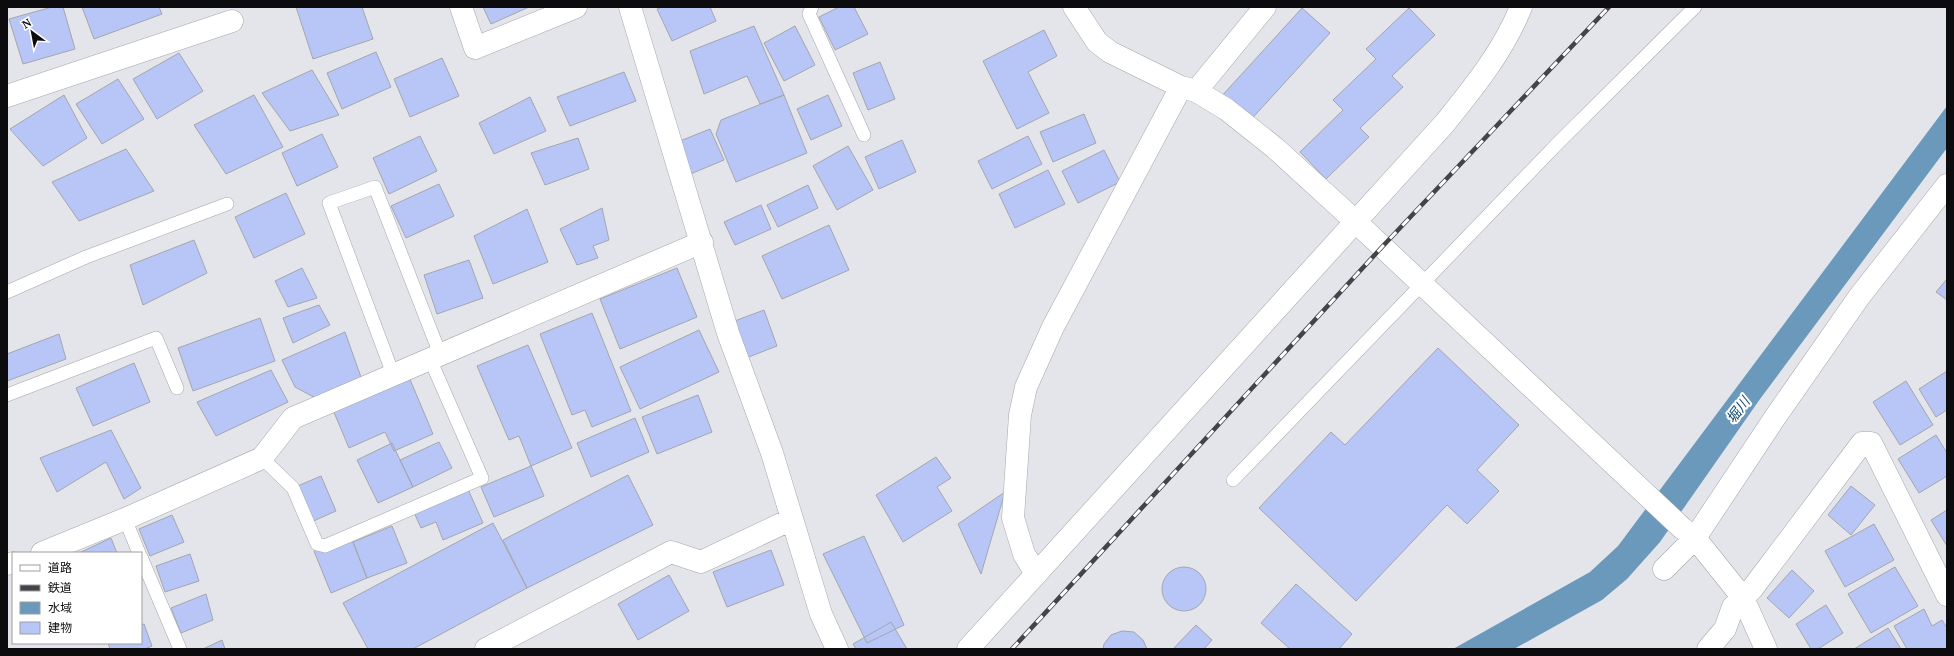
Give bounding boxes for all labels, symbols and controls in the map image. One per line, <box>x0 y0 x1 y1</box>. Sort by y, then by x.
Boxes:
north arrow <box>12 12 52 52</box>
text: N <box>19 15 35 32</box>
water label: 堀川 <box>1722 391 1755 427</box>
legend <box>12 552 142 644</box>
text: 道路 <box>48 560 72 575</box>
text: 鉄道 <box>48 580 72 595</box>
text: 水域 <box>48 600 72 615</box>
text: 建物 <box>48 620 72 635</box>

